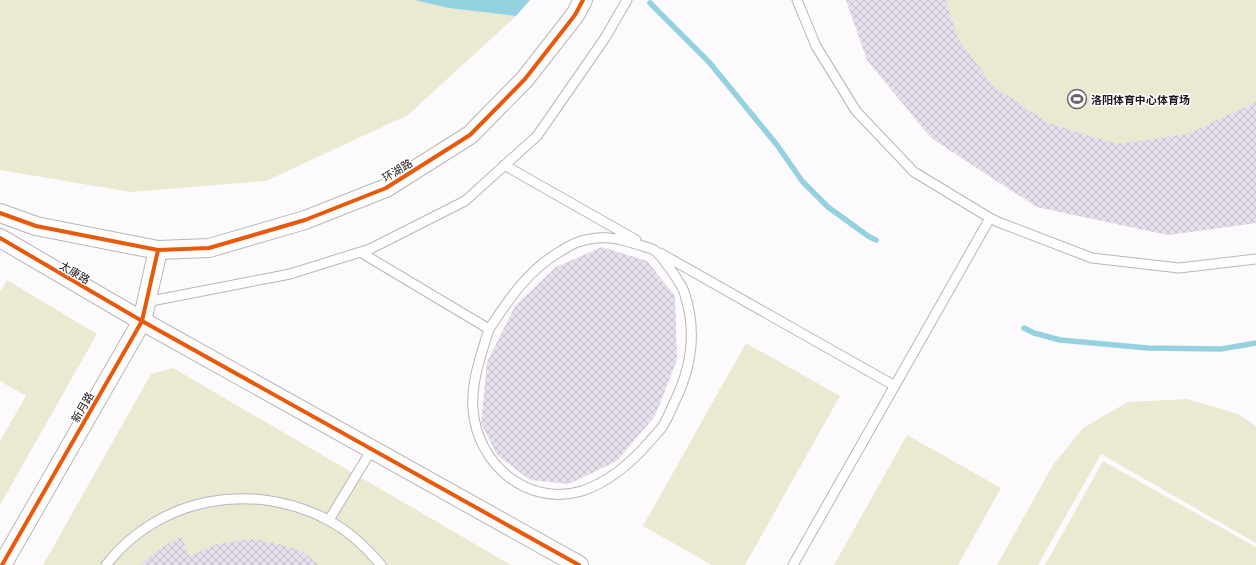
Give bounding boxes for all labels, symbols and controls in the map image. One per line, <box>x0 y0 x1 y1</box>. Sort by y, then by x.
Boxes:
sports icon: 洛阳体育中心体育场 <box>1066 88 1088 110</box>
place label: 洛阳体育中心体育场 <box>1091 93 1190 106</box>
street label: 环湖路 <box>380 156 414 184</box>
street label: 太康路 <box>57 258 93 286</box>
street label: 新月路 <box>68 389 96 425</box>

